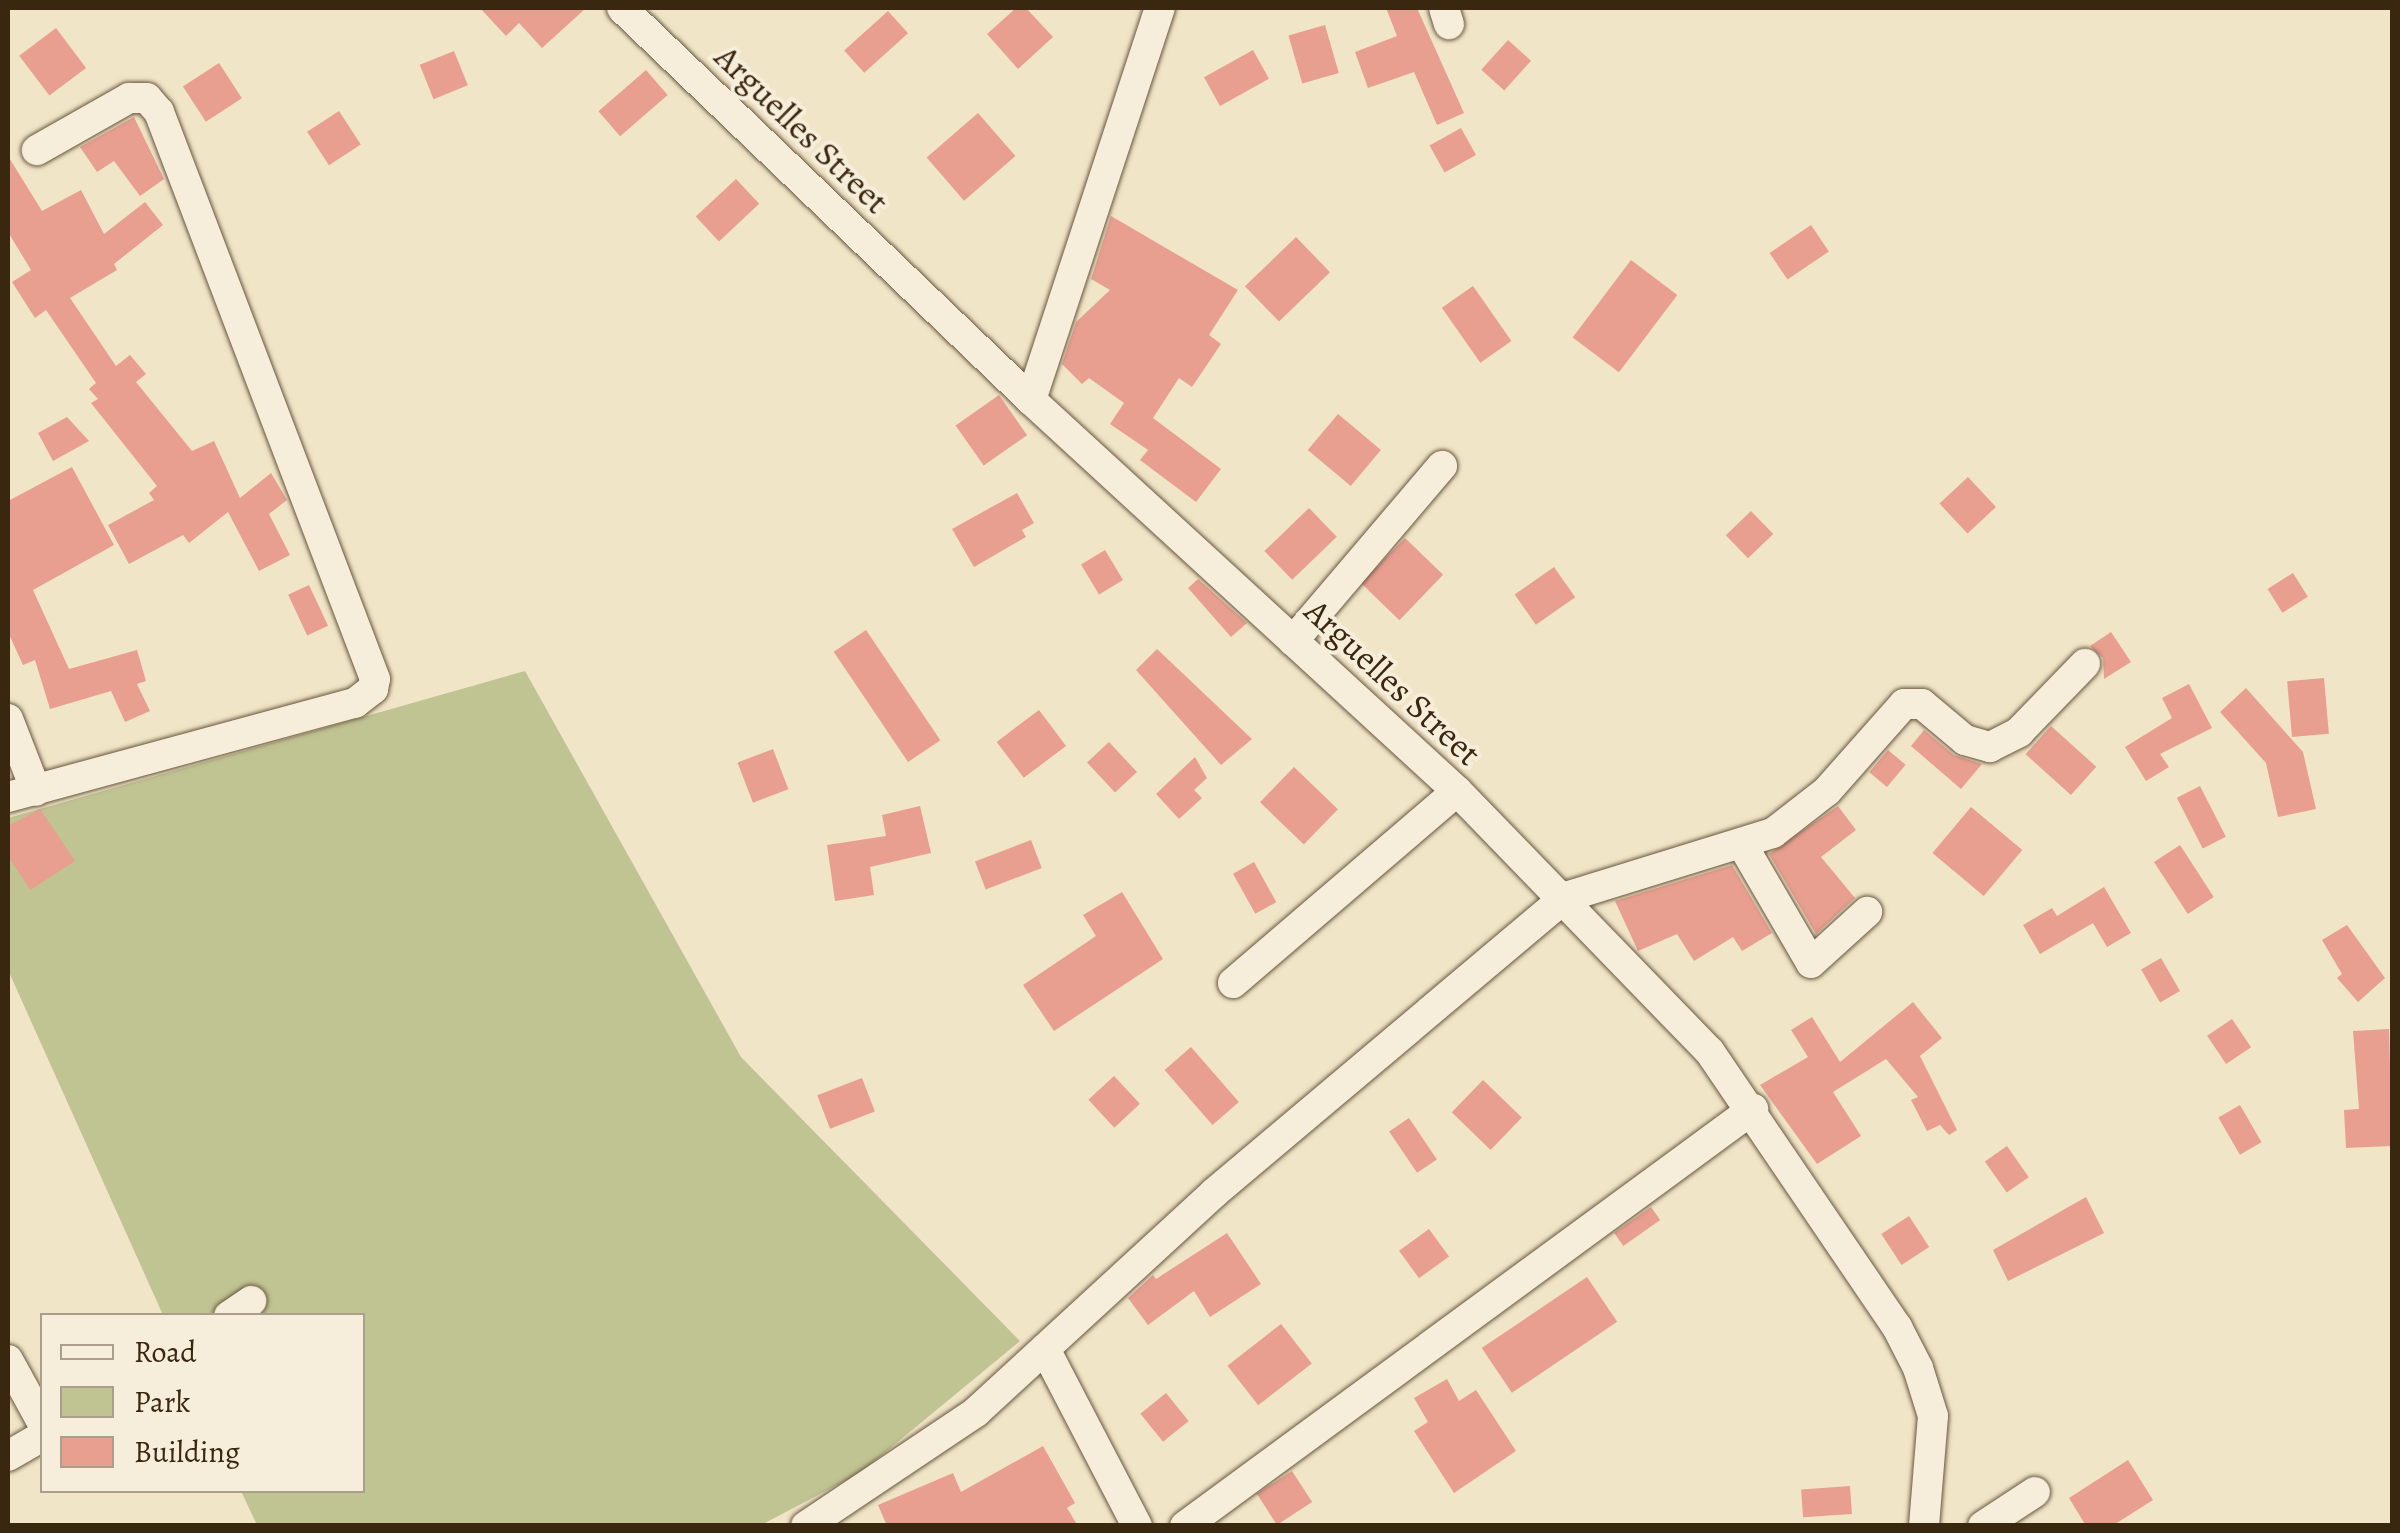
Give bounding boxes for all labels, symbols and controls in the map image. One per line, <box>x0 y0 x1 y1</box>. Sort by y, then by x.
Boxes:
street label: Arguelles Street <box>706 36 898 222</box>
street label: Arguelles Street <box>1296 590 1490 774</box>
legend <box>40 1313 365 1493</box>
text: Road <box>134 1332 196 1372</box>
text: Park <box>134 1382 190 1422</box>
text: Building <box>134 1432 240 1472</box>

